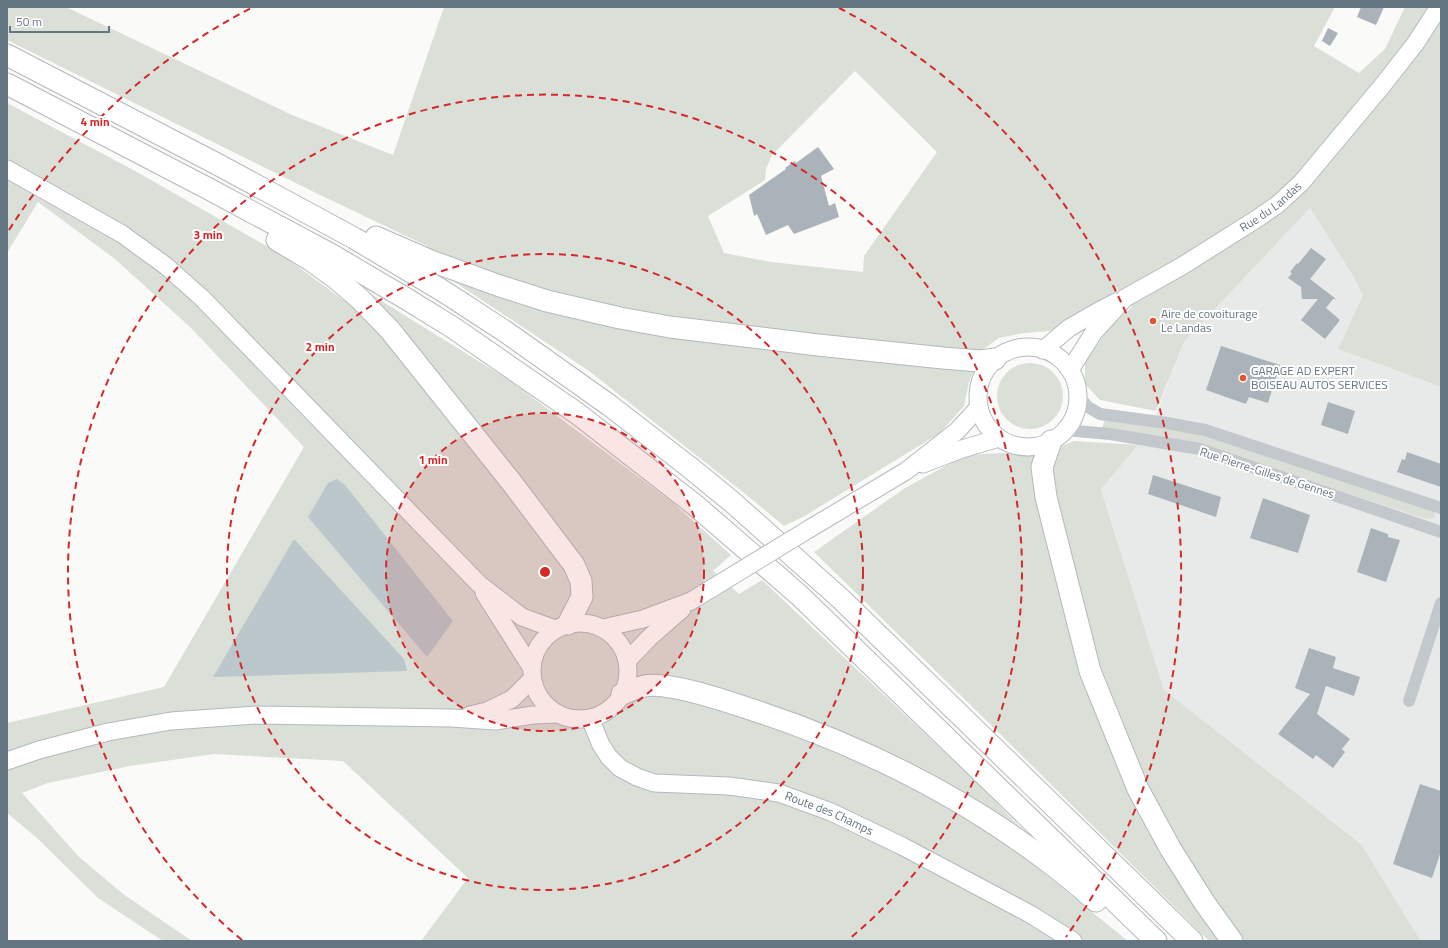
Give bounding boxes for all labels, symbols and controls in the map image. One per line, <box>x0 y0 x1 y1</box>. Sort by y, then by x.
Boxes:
scale bar <box>10 8 109 34</box>
text: 50 m <box>16 12 42 31</box>
text: 4 min <box>80 112 110 131</box>
street label: Rue du Landas <box>1236 177 1306 236</box>
text: 3 min <box>193 225 223 244</box>
place label: Aire de covoiturage Le Landas <box>1161 304 1258 337</box>
marker: Aire de covoiturage Le Landas <box>1148 316 1158 326</box>
text: 2 min <box>305 337 335 356</box>
place label: GARAGE AD EXPERT BOISEAU AUTOS SERVICES <box>1251 361 1388 394</box>
marker: GARAGE AD EXPERT BOISEAU AUTOS SERVICES <box>1238 373 1248 383</box>
street label: Rue Pierre-Gilles de Gennes <box>1197 442 1337 503</box>
text: 1 min <box>418 450 448 469</box>
centre of rings <box>538 565 552 579</box>
street label: Route des Champs <box>782 786 877 840</box>

